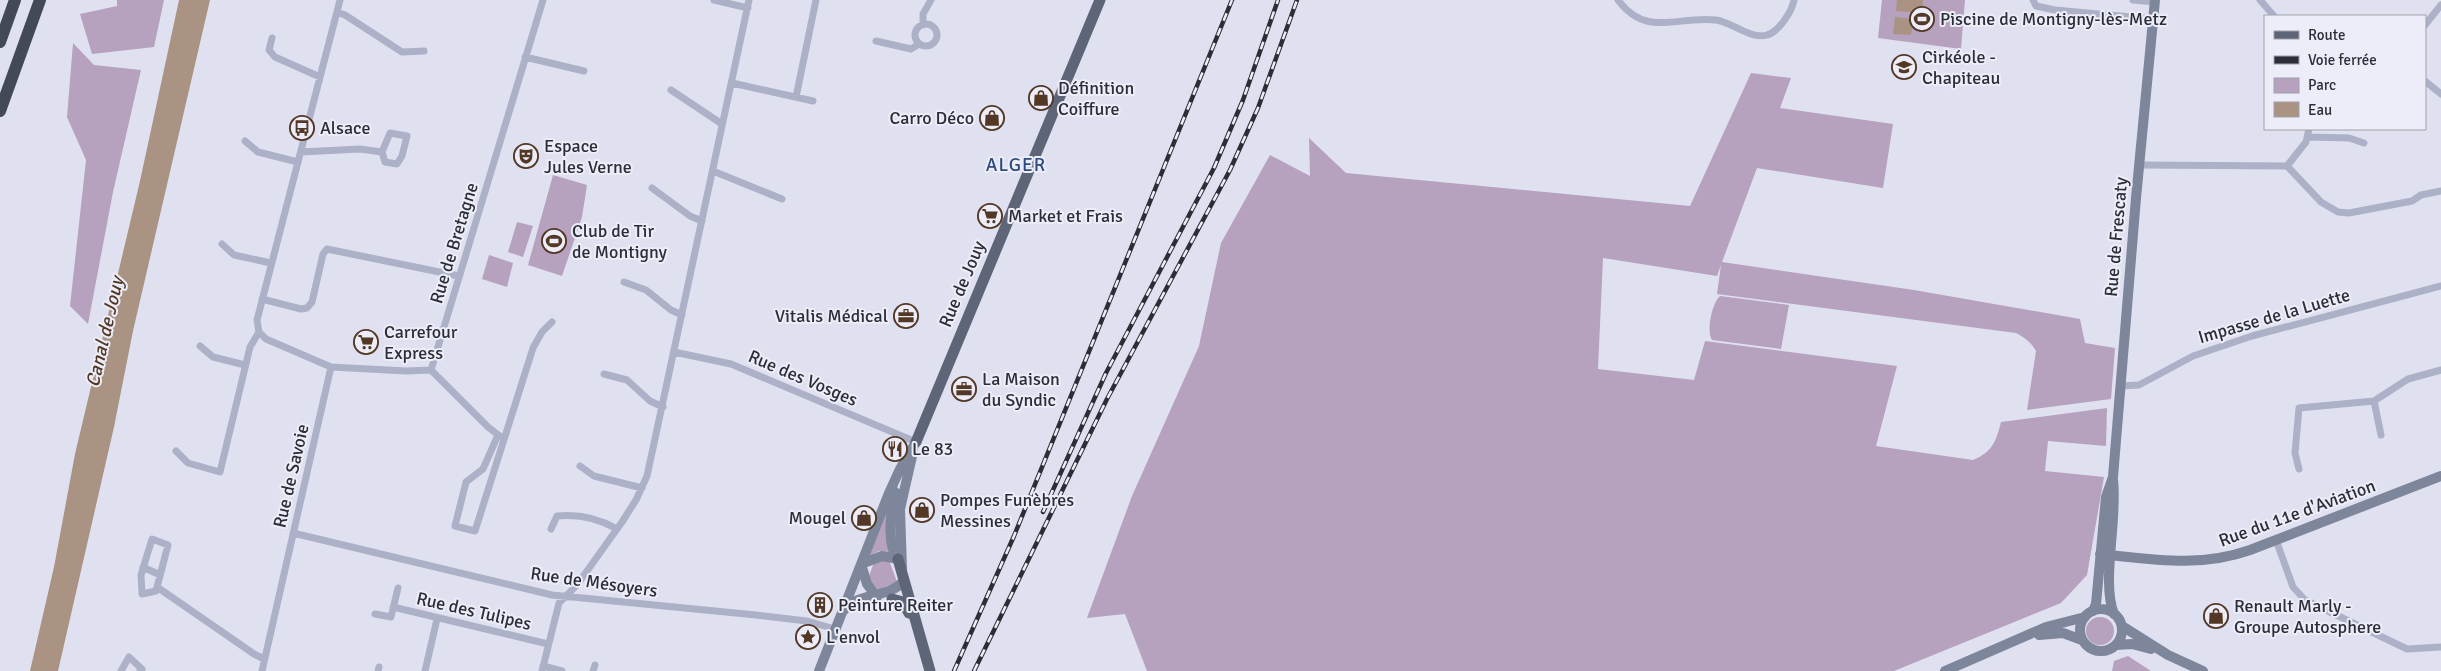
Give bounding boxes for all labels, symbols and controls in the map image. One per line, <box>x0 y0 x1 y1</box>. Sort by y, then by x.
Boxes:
sports icon: Piscine de Montigny-lès-Metz <box>1909 6 1935 32</box>
place label: Piscine de Montigny-lès-Metz <box>1940 8 2167 30</box>
legend <box>2264 15 2426 130</box>
text: Route <box>2308 26 2345 44</box>
place label: Cirkéole - Chapiteau <box>1922 46 2000 89</box>
text: Voie ferrée <box>2308 51 2377 69</box>
school or university icon: Cirkéole - Chapiteau <box>1891 54 1917 80</box>
text: Parc <box>2308 76 2336 94</box>
place label: Définition Coiffure <box>1058 77 1134 120</box>
shop icon: Définition Coiffure <box>1028 85 1054 111</box>
text: Eau <box>2308 101 2332 119</box>
shop icon: Carro Déco <box>979 105 1005 131</box>
place label: Carro Déco <box>889 107 974 129</box>
bus stop icon: Alsace <box>289 115 315 141</box>
place label: Alsace <box>320 117 370 139</box>
place label: Espace Jules Verne <box>544 135 632 178</box>
theatre icon: Espace Jules Verne <box>513 143 539 169</box>
district label: ALGER <box>986 153 1046 177</box>
street label: Rue de Frescaty <box>2100 176 2132 298</box>
street label: Rue de Bretagne <box>425 180 483 306</box>
supermarket icon: Market et Frais <box>977 203 1003 229</box>
place label: Market et Frais <box>1008 205 1123 227</box>
place label: Club de Tir de Montigny <box>572 220 668 263</box>
sports icon: Club de Tir de Montigny <box>541 228 567 254</box>
street label: Rue de Jouy <box>934 237 990 330</box>
water label: Canal de Jouy <box>81 273 130 389</box>
street label: Impasse de la Luette <box>2195 284 2353 348</box>
office icon: Vitalis Médical <box>893 303 919 329</box>
place label: Vitalis Médical <box>775 305 888 327</box>
place label: Carrefour Express <box>384 321 458 364</box>
supermarket icon: Carrefour Express <box>353 329 379 355</box>
street label: Rue des Vosges <box>745 345 861 411</box>
place label: La Maison du Syndic <box>982 368 1060 411</box>
office icon: La Maison du Syndic <box>951 376 977 402</box>
street label: Rue de Savoie <box>268 422 314 530</box>
restaurant icon: Le 83 <box>882 436 908 462</box>
place label: Le 83 <box>912 438 953 460</box>
street label: Rue du 11e d'Aviation <box>2216 474 2378 552</box>
place label: Pompes Funèbres Messines <box>940 489 1074 532</box>
shop icon: Pompes Funèbres Messines <box>909 497 935 523</box>
shop icon: Mougel <box>851 505 877 531</box>
place label: Mougel <box>788 507 846 529</box>
street label: Rue de Mésoyers <box>529 562 659 602</box>
street label: Rue des Tulipes <box>414 587 534 635</box>
building icon: Peinture Reiter <box>807 592 833 618</box>
place label: Peinture Reiter <box>838 594 953 616</box>
place label: Renault Marly - Groupe Autosphere <box>2234 595 2381 638</box>
shop icon: Renault Marly - Groupe Autosphere <box>2203 603 2229 629</box>
place icon: L'envol <box>795 624 821 650</box>
place label: L'envol <box>826 626 880 648</box>

